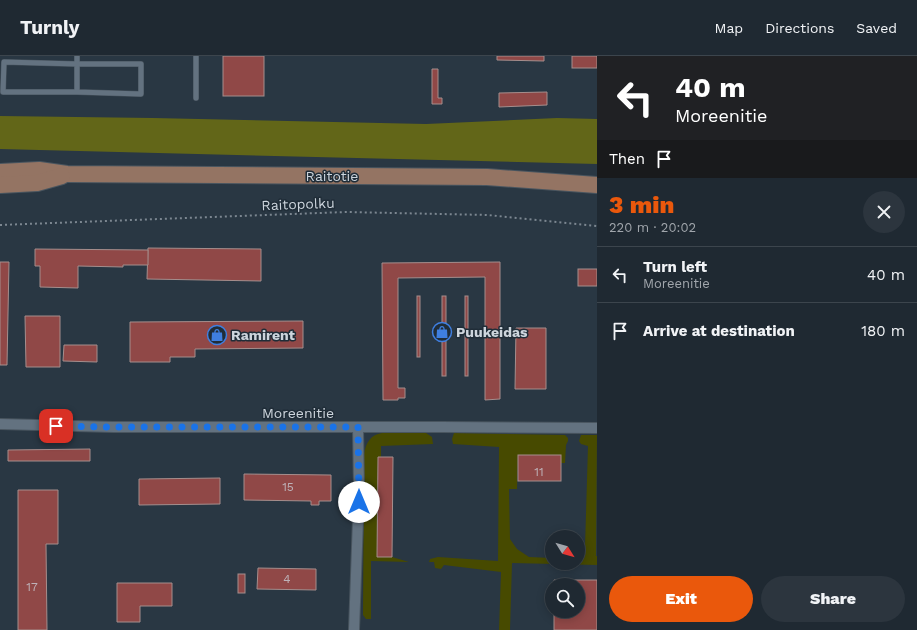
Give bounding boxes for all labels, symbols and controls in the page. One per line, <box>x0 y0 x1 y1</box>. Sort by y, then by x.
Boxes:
text: Turnly <box>20 16 80 39</box>
text: Map <box>715 20 743 36</box>
text: Directions <box>765 20 834 36</box>
text: Saved <box>856 20 897 36</box>
text: 40 m <box>675 71 745 104</box>
icon: left <box>609 72 661 124</box>
text: Moreenitie <box>675 105 768 126</box>
icon: arrive <box>653 148 675 170</box>
text: Then <box>609 150 645 168</box>
street label: Raitotie <box>306 168 358 184</box>
text: 3 min <box>609 191 674 219</box>
button: close <box>863 191 905 233</box>
street label: Raitopolku <box>261 195 335 213</box>
text: 220 m · 20:02 <box>609 220 696 235</box>
text: Turn left <box>643 258 707 276</box>
icon: left <box>609 264 631 286</box>
text: 40 m <box>867 266 905 284</box>
text: Moreenitie <box>643 276 710 291</box>
icon: arrive <box>609 320 631 342</box>
shop icon: Puukeidas <box>431 321 453 343</box>
text: Arrive at destination <box>643 322 795 340</box>
text: 180 m <box>861 322 905 340</box>
shop icon: Ramirent <box>206 324 228 346</box>
place label: Puukeidas <box>456 324 528 340</box>
place label: Ramirent <box>231 327 295 343</box>
street label: Moreenitie <box>262 405 334 421</box>
pin <box>39 409 73 443</box>
icon: arrive <box>45 415 67 437</box>
house number: 11 <box>534 465 544 479</box>
house number: 15 <box>282 480 294 494</box>
position arrow <box>338 481 380 523</box>
north arrow <box>545 530 585 570</box>
map controls <box>545 530 585 618</box>
house number: 4 <box>283 572 291 586</box>
button: Exit <box>609 576 753 622</box>
button: Share <box>761 576 905 622</box>
button: search <box>545 578 585 618</box>
house number: 17 <box>26 580 38 594</box>

